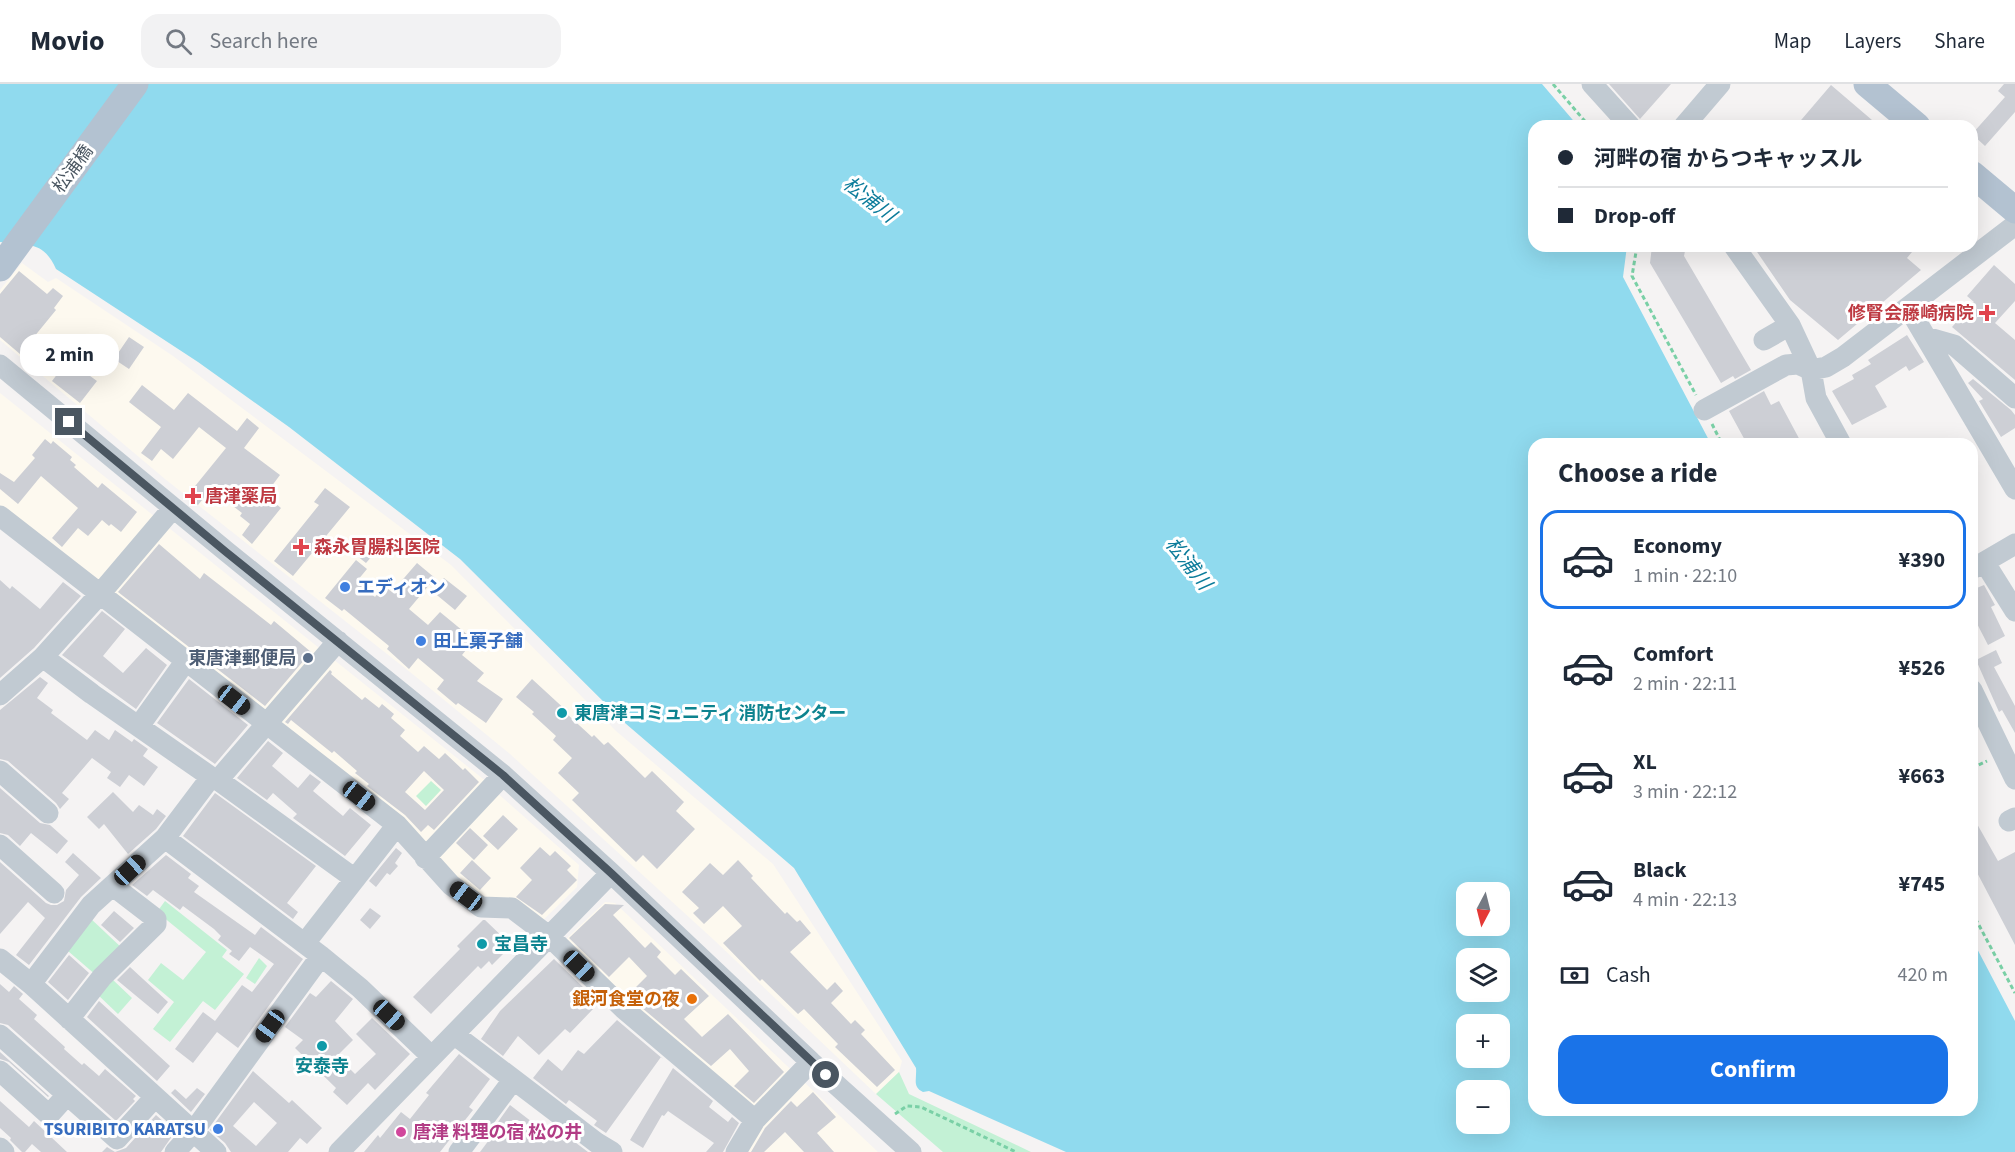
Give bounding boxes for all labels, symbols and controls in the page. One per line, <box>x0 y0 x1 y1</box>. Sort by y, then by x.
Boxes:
search box <box>141 14 561 68</box>
text: Movio <box>30 21 105 61</box>
icon: search <box>162 25 195 58</box>
text: Search here <box>210 25 318 57</box>
text: Map <box>1774 26 1811 56</box>
text: Layers <box>1844 26 1901 56</box>
text: Share <box>1934 26 1985 56</box>
street label: 松浦橋 <box>47 140 99 198</box>
text: 河畔の宿 からつキャッスル <box>1594 143 1862 175</box>
water label: 松浦川 <box>837 170 903 231</box>
text: Drop-off <box>1594 200 1675 232</box>
place label: 修腎会藤崎病院 <box>1847 301 1974 326</box>
marker: 修腎会藤崎病院 <box>1978 304 1996 322</box>
callout: 2 min <box>20 335 118 377</box>
text: 2 min <box>45 341 94 369</box>
route end <box>55 408 82 435</box>
text: Choose a ride <box>1558 454 1718 493</box>
place label: 唐津薬局 <box>205 484 277 509</box>
marker: 唐津薬局 <box>186 489 200 503</box>
text: Economy <box>1633 530 1722 562</box>
water label: 松浦川 <box>1158 532 1219 598</box>
icon: car <box>1561 533 1615 587</box>
place label: 森永胃腸科医院 <box>314 535 440 560</box>
marker: 森永胃腸科医院 <box>292 538 310 556</box>
text: ¥390 <box>1899 544 1945 576</box>
text: 1 min · 22:10 <box>1633 562 1737 590</box>
place label: エディオン <box>357 575 446 600</box>
marker: エディオン <box>338 580 352 594</box>
place label: 田上菓子舗 <box>433 629 523 654</box>
marker: 田上菓子舗 <box>414 634 428 648</box>
text: Comfort <box>1633 638 1714 670</box>
icon: car <box>1561 641 1615 695</box>
place label: 東唐津郵便局 <box>188 646 296 671</box>
marker: 東唐津郵便局 <box>301 651 315 665</box>
text: ¥526 <box>1899 652 1945 684</box>
text: 2 min · 22:11 <box>1633 670 1737 698</box>
car <box>214 682 254 718</box>
place label: 東唐津コミュニティ 消防センター <box>574 701 847 726</box>
marker: 東唐津コミュニティ 消防センター <box>555 706 569 720</box>
text: XL <box>1633 746 1657 778</box>
icon: car <box>1561 749 1615 803</box>
text: ¥663 <box>1899 760 1945 792</box>
car <box>339 778 379 814</box>
text: 3 min · 22:12 <box>1633 778 1737 806</box>
car <box>111 851 149 889</box>
text: Black <box>1633 854 1687 886</box>
icon: car <box>1561 857 1615 911</box>
text: ¥745 <box>1899 868 1945 900</box>
car <box>446 878 486 914</box>
north arrow <box>1456 882 1510 936</box>
map controls <box>1456 882 1510 1134</box>
text: 4 min · 22:13 <box>1633 886 1737 914</box>
place label: 宝昌寺 <box>494 932 548 957</box>
marker: 宝昌寺 <box>475 937 489 951</box>
car <box>560 947 598 985</box>
button: layers <box>1456 948 1510 1002</box>
icon: cash <box>1558 959 1591 992</box>
text: Cash <box>1606 959 1651 991</box>
text: 420 m <box>1898 961 1948 989</box>
place label: 銀河食堂の夜 <box>572 987 680 1012</box>
marker: 銀河食堂の夜 <box>685 992 699 1006</box>
car <box>370 996 408 1034</box>
car <box>252 1006 288 1046</box>
button: + <box>1456 1014 1510 1068</box>
button: Confirm <box>1558 1035 1948 1104</box>
marker: 安泰寺 <box>315 1039 329 1053</box>
place label: 安泰寺 <box>295 1054 349 1079</box>
route start <box>812 1061 839 1088</box>
button: − <box>1456 1080 1510 1134</box>
place label: TSURIBITO KARATSU <box>44 1117 206 1142</box>
place label: 唐津 料理の宿 松の井 <box>413 1120 582 1145</box>
marker: TSURIBITO KARATSU <box>211 1122 225 1136</box>
marker: 唐津 料理の宿 松の井 <box>394 1125 408 1139</box>

